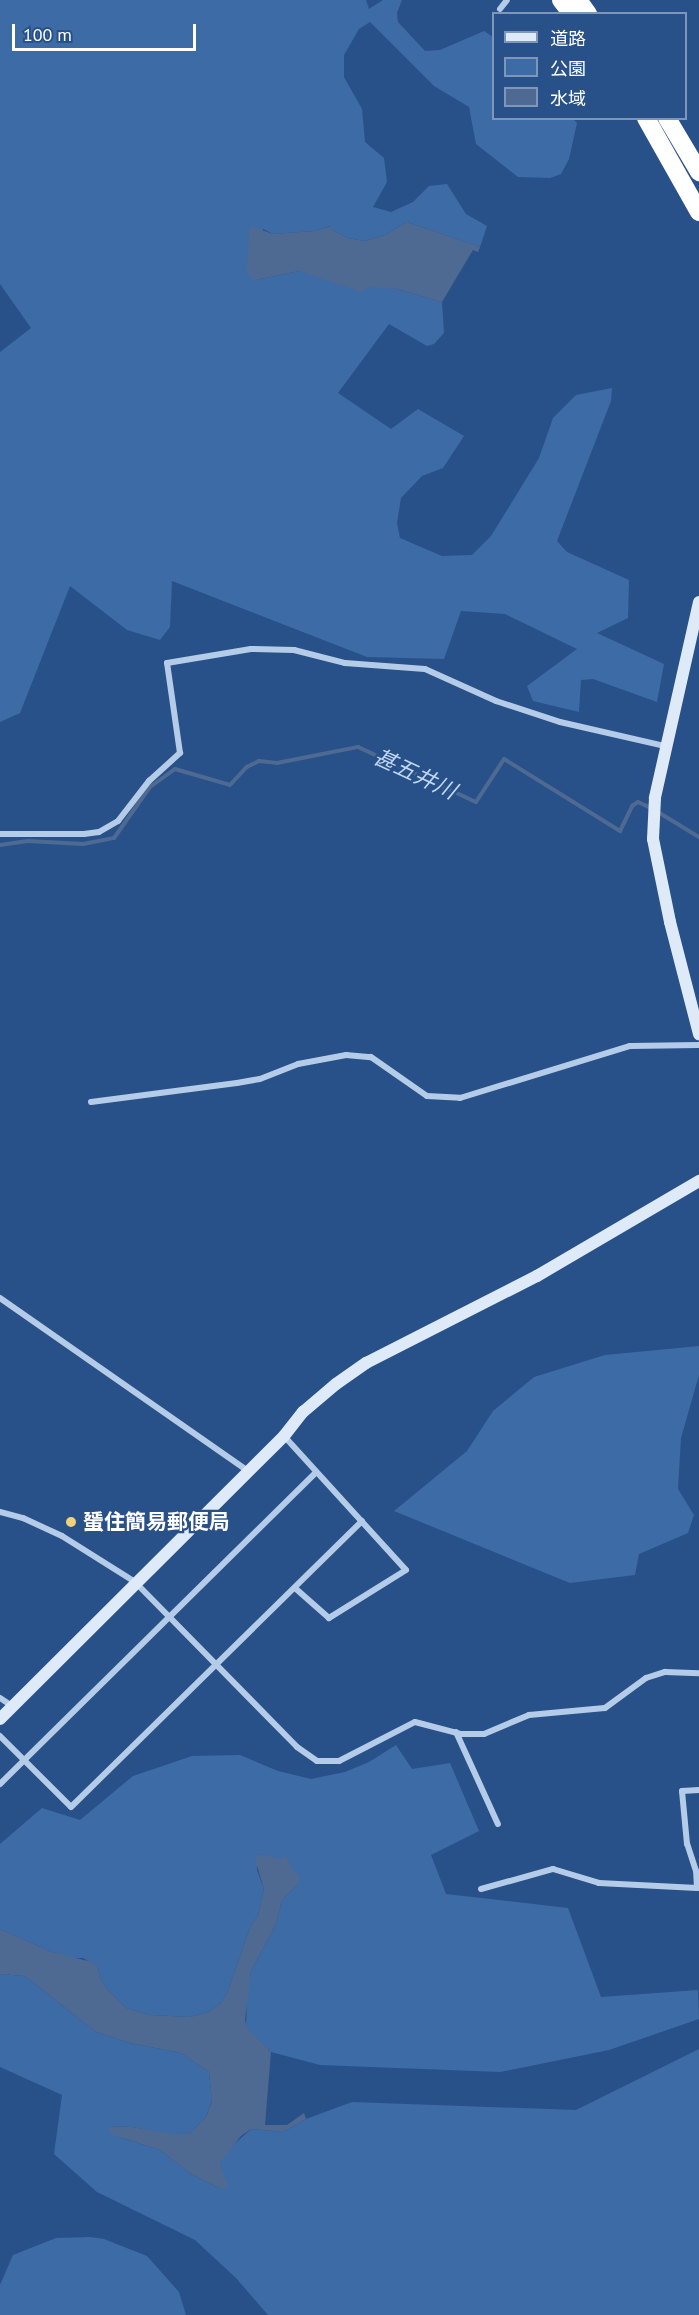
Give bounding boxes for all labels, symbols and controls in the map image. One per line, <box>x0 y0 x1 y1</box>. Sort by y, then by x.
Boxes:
scale bar <box>15 12 200 50</box>
legend <box>492 12 687 120</box>
text: 100 m <box>23 23 72 46</box>
text: 道路 <box>550 27 586 50</box>
text: 公園 <box>550 57 586 80</box>
text: 水域 <box>550 87 586 110</box>
water label: 甚五井川 <box>370 743 460 805</box>
place label: 蜑住簡易郵便局 <box>83 1509 230 1535</box>
marker: 蜑住簡易郵便局 <box>64 1515 78 1529</box>

